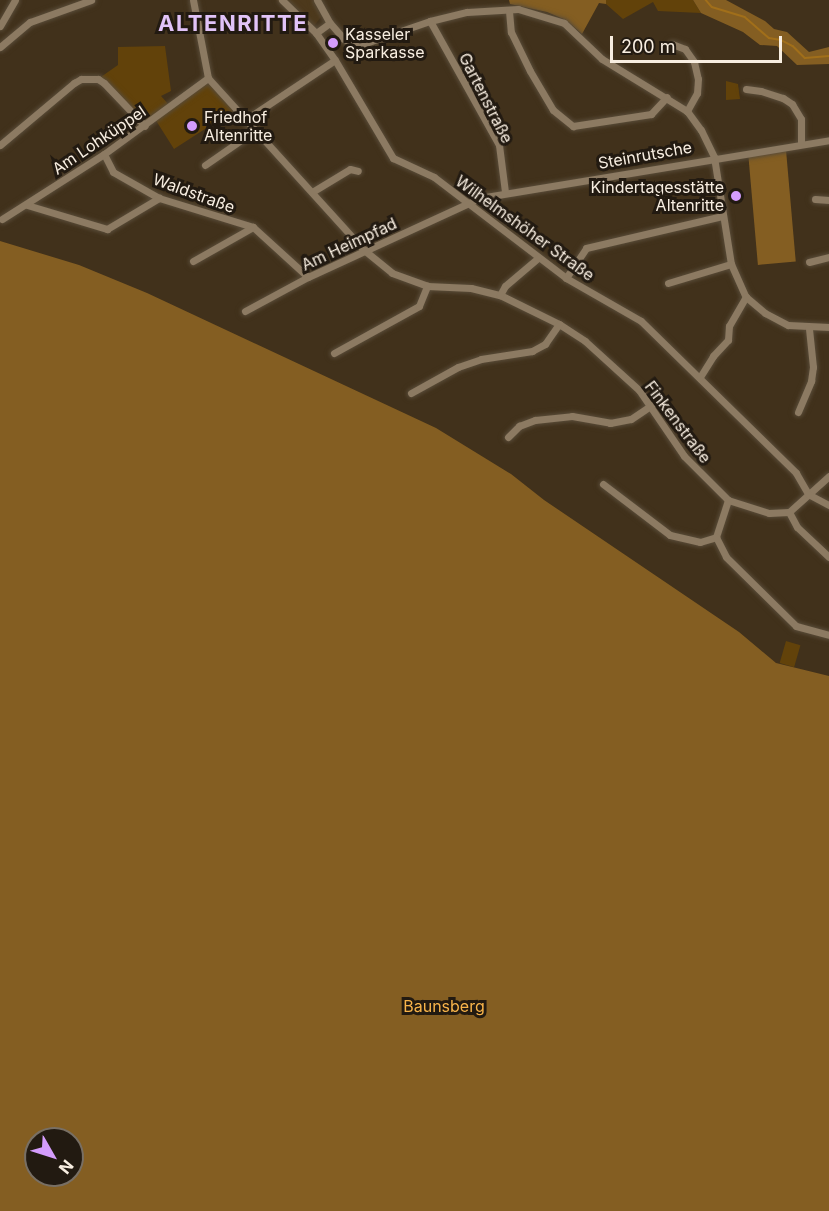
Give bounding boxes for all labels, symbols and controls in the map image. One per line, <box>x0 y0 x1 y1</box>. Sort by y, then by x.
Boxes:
district label: ALTENRITTE <box>158 11 308 37</box>
place label: Kasseler Sparkasse <box>345 24 424 62</box>
scale bar <box>613 24 786 62</box>
marker: Kasseler Sparkasse <box>326 36 340 50</box>
text: 200 m <box>621 36 676 57</box>
street label: Gartenstraße <box>455 50 517 146</box>
street label: Am Lohküppel <box>49 102 149 178</box>
place label: Friedhof Altenritte <box>204 107 272 145</box>
marker: Friedhof Altenritte <box>185 119 199 133</box>
street label: Steinrutsche <box>597 137 693 173</box>
street label: Waldstraße <box>151 169 237 217</box>
street label: Wilhelmshöher Straße <box>452 171 598 285</box>
place label: Kindertagesstätte Altenritte <box>590 177 724 215</box>
marker: Kindertagesstätte Altenritte <box>729 189 743 203</box>
street label: Am Heimpfad <box>298 214 400 274</box>
street label: Finkenstraße <box>641 377 715 467</box>
park label: Baunsberg <box>403 996 485 1016</box>
north arrow <box>24 1127 84 1187</box>
text: N <box>55 1156 78 1178</box>

